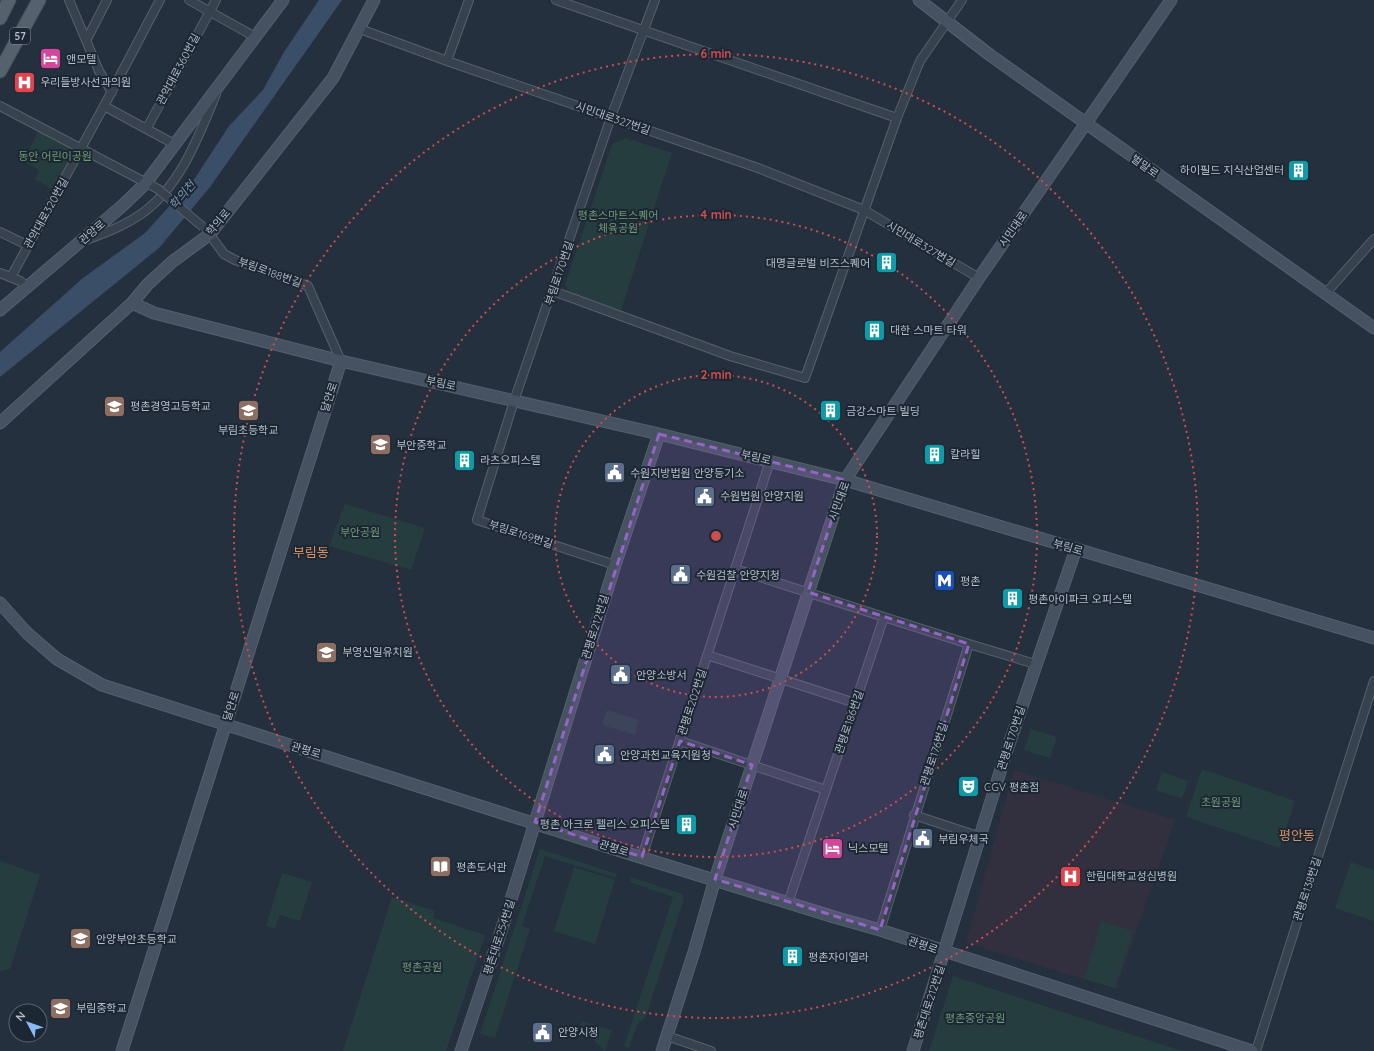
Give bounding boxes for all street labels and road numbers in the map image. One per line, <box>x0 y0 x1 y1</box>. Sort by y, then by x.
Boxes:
road number: 57 <box>10 28 30 44</box>
street label: 관악대로360번길 <box>153 31 203 107</box>
street label: 시민대로327번길 <box>574 99 652 137</box>
street label: 벌말로 <box>1129 151 1161 181</box>
street label: 관악대로320번길 <box>21 175 71 251</box>
street label: 학의로 <box>203 206 233 238</box>
street label: 시민대로 <box>996 208 1030 250</box>
street label: 관양로 <box>76 217 108 247</box>
street label: 시민대로327번길 <box>884 218 958 270</box>
street label: 부림로170번길 <box>541 239 577 307</box>
street label: 부림로188번길 <box>236 254 304 290</box>
street label: 부림로 <box>425 373 457 393</box>
street label: 달안로 <box>318 380 340 414</box>
street label: 부림로 <box>740 447 772 467</box>
street label: 시민대로 <box>825 480 853 522</box>
street label: 부림로169번길 <box>487 517 555 551</box>
street label: 부림로 <box>1051 536 1085 558</box>
street label: 관평로212번길 <box>579 593 611 661</box>
street label: 관평로202번길 <box>675 667 709 737</box>
street label: 관평로186번길 <box>832 688 866 756</box>
street label: 달안로 <box>220 689 242 723</box>
street label: 관평로170번길 <box>994 704 1028 772</box>
street label: 관평로176번길 <box>917 720 951 788</box>
street label: 관평로 <box>289 739 323 761</box>
street label: 시민대로 <box>725 788 751 830</box>
street label: 관평로 <box>597 837 631 859</box>
street label: 관평로138번길 <box>1290 855 1324 923</box>
street label: 평촌대로254번길 <box>480 897 518 977</box>
street label: 관평로 <box>906 933 940 957</box>
street label: 평촌대로212번길 <box>910 963 948 1041</box>

